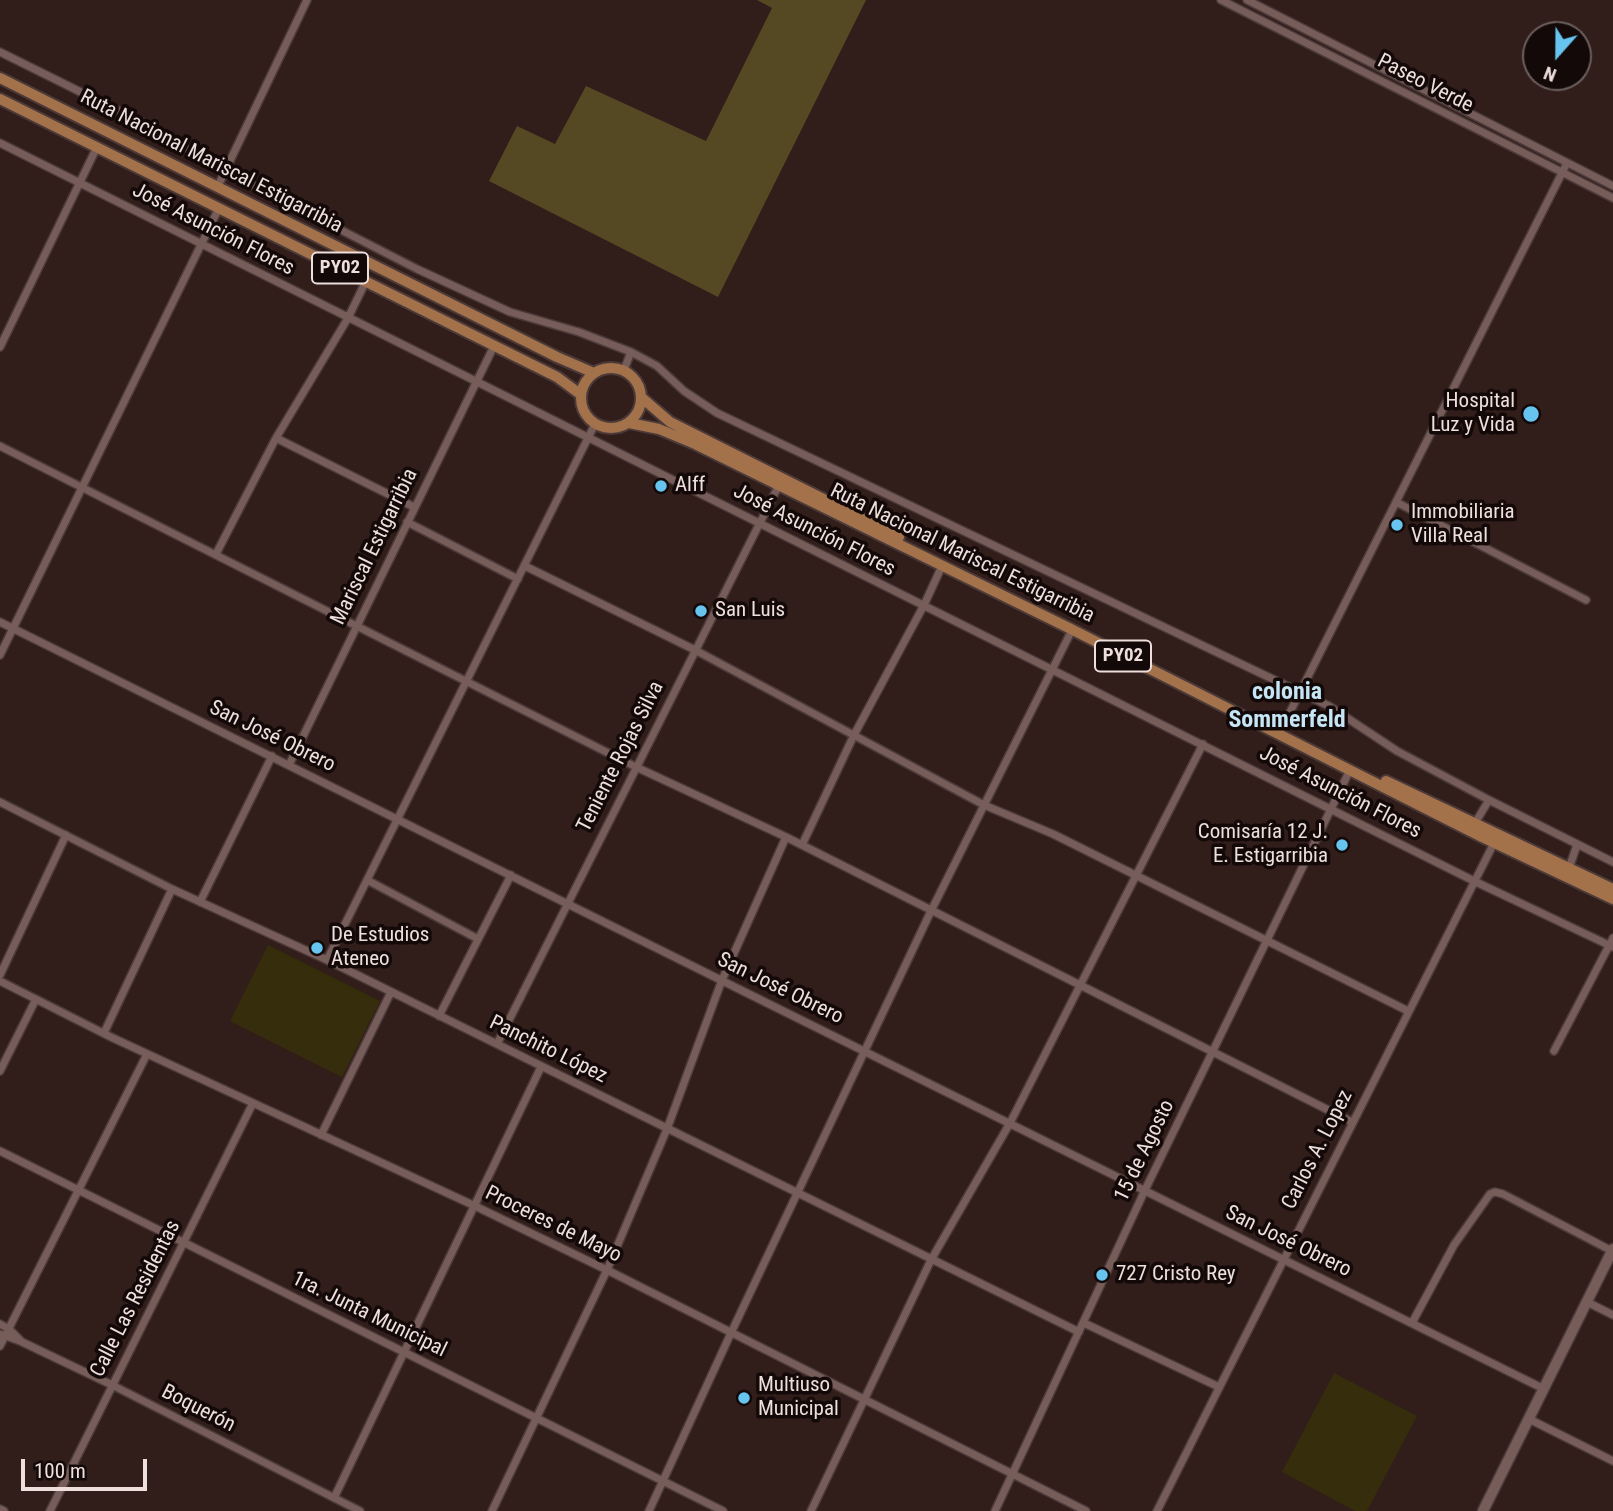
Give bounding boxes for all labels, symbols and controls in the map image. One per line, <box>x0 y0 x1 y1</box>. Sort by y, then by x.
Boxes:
north arrow <box>1522 21 1592 91</box>
street label: Paseo Verde <box>1373 49 1477 119</box>
text: N <box>1540 61 1560 87</box>
street label: Ruta Nacional Mariscal Estigarribia <box>76 85 346 239</box>
street label: José Asunción Flores <box>128 178 298 282</box>
road number: PY02 <box>312 252 368 284</box>
place label: Hospital Luz y Vida <box>1431 389 1515 439</box>
marker: Hospital Luz y Vida <box>1521 404 1541 424</box>
street label: Mariscal Estigarribia <box>326 465 424 629</box>
place label: Alff <box>675 473 705 499</box>
marker: Alff <box>653 478 669 494</box>
street label: José Asunción Flores <box>729 479 899 583</box>
street label: Ruta Nacional Mariscal Estigarribia <box>826 479 1098 629</box>
place label: Immobiliaria Villa Real <box>1411 500 1515 550</box>
marker: Immobiliaria Villa Real <box>1389 517 1405 533</box>
place label: San Luis <box>715 598 785 624</box>
marker: San Luis <box>693 603 709 619</box>
road number: PY02 <box>1095 640 1151 671</box>
street label: Teniente Rojas Silva <box>572 677 670 837</box>
district label: colonia Sommerfeld <box>1228 679 1346 735</box>
street label: San José Obrero <box>205 696 339 778</box>
street label: José Asunción Flores <box>1255 741 1425 845</box>
place label: Comisaría 12 J. E. Estigarribia <box>1198 820 1328 870</box>
marker: Comisaría 12 J. E. Estigarribia <box>1334 837 1350 853</box>
place label: De Estudios Ateneo <box>331 923 429 973</box>
marker: De Estudios Ateneo <box>309 940 325 956</box>
street label: San José Obrero <box>713 948 847 1030</box>
street label: Panchito López <box>485 1011 611 1089</box>
street label: Carlos A. Lopez <box>1277 1086 1359 1214</box>
street label: 15 de Agosto <box>1110 1096 1180 1206</box>
street label: Proceres de Mayo <box>481 1181 625 1269</box>
street label: San José Obrero <box>1221 1201 1355 1283</box>
street label: Calle Las Residentas <box>86 1216 186 1382</box>
place label: 727 Cristo Rey <box>1116 1262 1236 1288</box>
street label: 1ra. Junta Municipal <box>287 1267 451 1363</box>
marker: 727 Cristo Rey <box>1094 1267 1110 1283</box>
place label: Multiuso Municipal <box>758 1373 839 1423</box>
street label: Boquerón <box>157 1380 239 1438</box>
marker: Multiuso Municipal <box>736 1390 752 1406</box>
scale bar <box>24 1444 150 1488</box>
text: 100 m <box>34 1459 86 1483</box>

